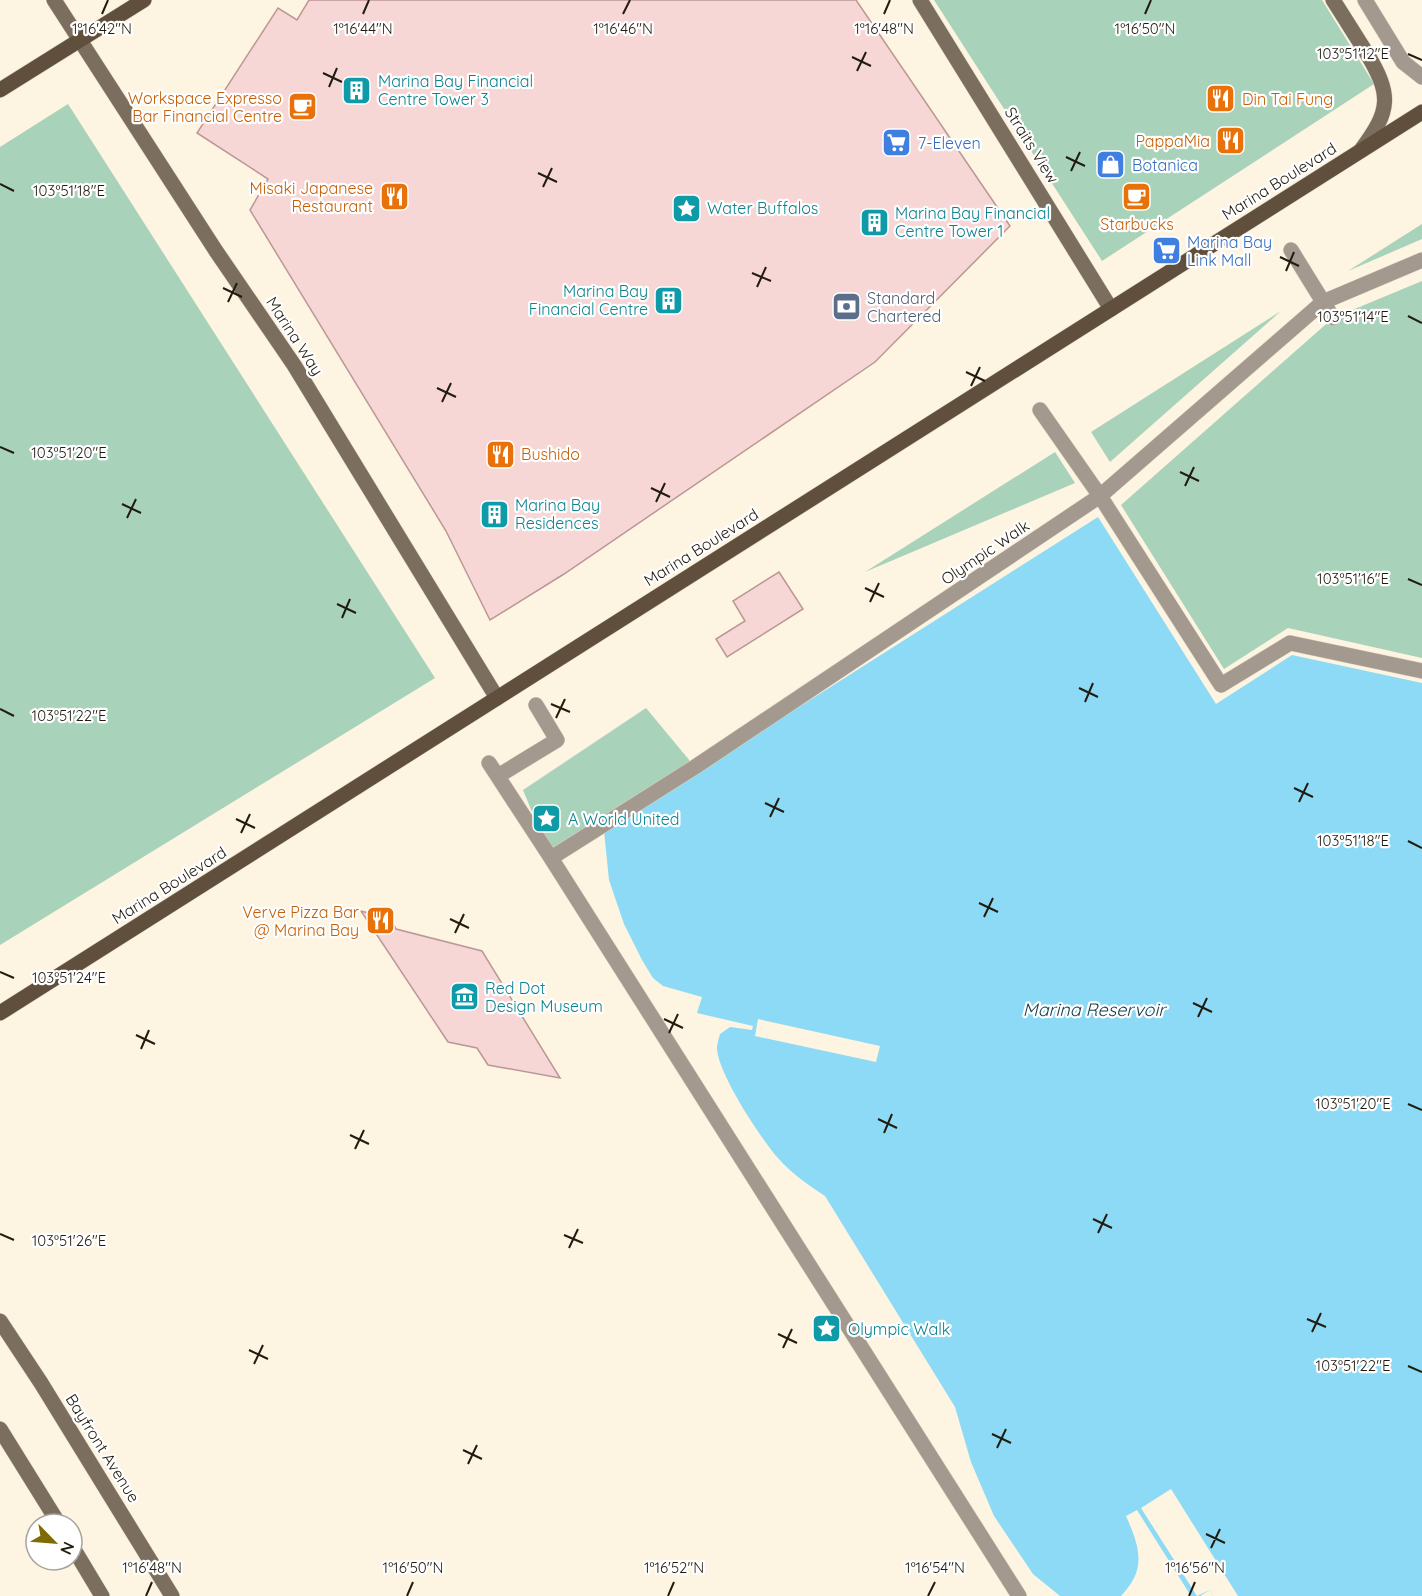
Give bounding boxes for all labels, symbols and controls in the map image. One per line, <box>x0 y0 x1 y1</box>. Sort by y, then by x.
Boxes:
text: 1°16'42"N <box>72 19 132 38</box>
text: 1°16'44"N <box>333 19 393 38</box>
text: 1°16'46"N <box>593 19 653 38</box>
text: 1°16'48"N <box>854 19 914 38</box>
text: 1°16'50"N <box>1115 19 1175 38</box>
text: 103°51'12"E <box>1317 44 1389 63</box>
place label: Marina Bay Financial Centre Tower 3 <box>378 71 533 109</box>
building icon: Marina Bay Financial Centre Tower 3 <box>341 74 373 106</box>
restaurant icon: Din Tai Fung <box>1205 83 1237 115</box>
place label: Workspace Expresso Bar Financial Centre <box>128 88 282 126</box>
place label: Din Tai Fung <box>1242 89 1333 109</box>
cafe icon: Workspace Expresso Bar Financial Centre <box>287 91 319 123</box>
street label: Straits View <box>1001 103 1063 187</box>
restaurant icon: PappaMia <box>1215 125 1247 157</box>
supermarket icon: 7-Eleven <box>881 127 913 159</box>
place label: PappaMia <box>1135 131 1210 151</box>
place label: 7-Eleven <box>918 133 981 153</box>
street label: Marina Boulevard <box>1218 138 1340 224</box>
shop icon: Botanica <box>1095 149 1127 181</box>
place label: Botanica <box>1132 155 1198 175</box>
place label: Misaki Japanese Restaurant <box>250 178 373 216</box>
cafe icon: Starbucks <box>1121 180 1153 212</box>
text: 103°51'18"E <box>33 181 105 200</box>
restaurant icon: Misaki Japanese Restaurant <box>378 181 410 213</box>
place icon: Water Buffalos <box>670 192 702 224</box>
place label: Water Buffalos <box>707 198 818 218</box>
place label: Marina Bay Financial Centre Tower 1 <box>895 203 1050 241</box>
building icon: Marina Bay Financial Centre Tower 1 <box>858 206 890 238</box>
place label: Starbucks <box>1100 214 1174 234</box>
place label: Marina Bay Link Mall <box>1187 232 1272 270</box>
supermarket icon: Marina Bay Link Mall <box>1150 235 1182 267</box>
place label: Marina Bay Financial Centre <box>529 281 648 319</box>
building icon: Marina Bay Financial Centre <box>653 284 685 316</box>
place label: Standard Chartered <box>867 288 941 326</box>
bank icon: Standard Chartered <box>830 291 862 323</box>
street label: Marina Way <box>262 293 328 379</box>
text: 103°51'14"E <box>1317 307 1389 326</box>
restaurant icon: Bushido <box>484 438 516 470</box>
text: 103°51'20"E <box>31 443 107 462</box>
place label: Bushido <box>521 444 580 464</box>
place label: Marina Bay Residences <box>515 495 600 533</box>
building icon: Marina Bay Residences <box>478 498 510 530</box>
street label: Marina Boulevard <box>640 504 762 590</box>
street label: Olympic Walk <box>937 515 1033 589</box>
text: 103°51'16"E <box>1317 569 1389 588</box>
text: 103°51'22"E <box>32 706 106 725</box>
place icon: A World United <box>531 803 563 835</box>
place label: A World United <box>568 809 680 829</box>
text: 103°51'18"E <box>1317 831 1389 850</box>
street label: Marina Boulevard <box>108 842 230 928</box>
place label: Verve Pizza Bar @ Marina Bay <box>242 902 359 940</box>
restaurant icon: Verve Pizza Bar @ Marina Bay <box>364 905 396 937</box>
text: 103°51'24"E <box>32 968 106 987</box>
place label: Red Dot Design Museum <box>485 978 603 1016</box>
museum icon: Red Dot Design Museum <box>448 981 480 1013</box>
water label: Marina Reservoir <box>1023 998 1167 1021</box>
text: 103°51'20"E <box>1315 1094 1391 1113</box>
text: 103°51'26"E <box>32 1231 106 1250</box>
place icon: Olympic Walk <box>811 1313 843 1345</box>
place label: Olympic Walk <box>848 1319 950 1339</box>
text: 103°51'22"E <box>1316 1356 1390 1375</box>
street label: Bayfront Avenue <box>62 1390 144 1506</box>
north arrow <box>24 1512 84 1572</box>
text: N <box>56 1539 79 1558</box>
text: 1°16'48"N <box>122 1558 182 1577</box>
text: 1°16'50"N <box>383 1558 443 1577</box>
text: 1°16'52"N <box>644 1558 704 1577</box>
text: 1°16'54"N <box>905 1558 965 1577</box>
text: 1°16'56"N <box>1165 1558 1225 1577</box>

